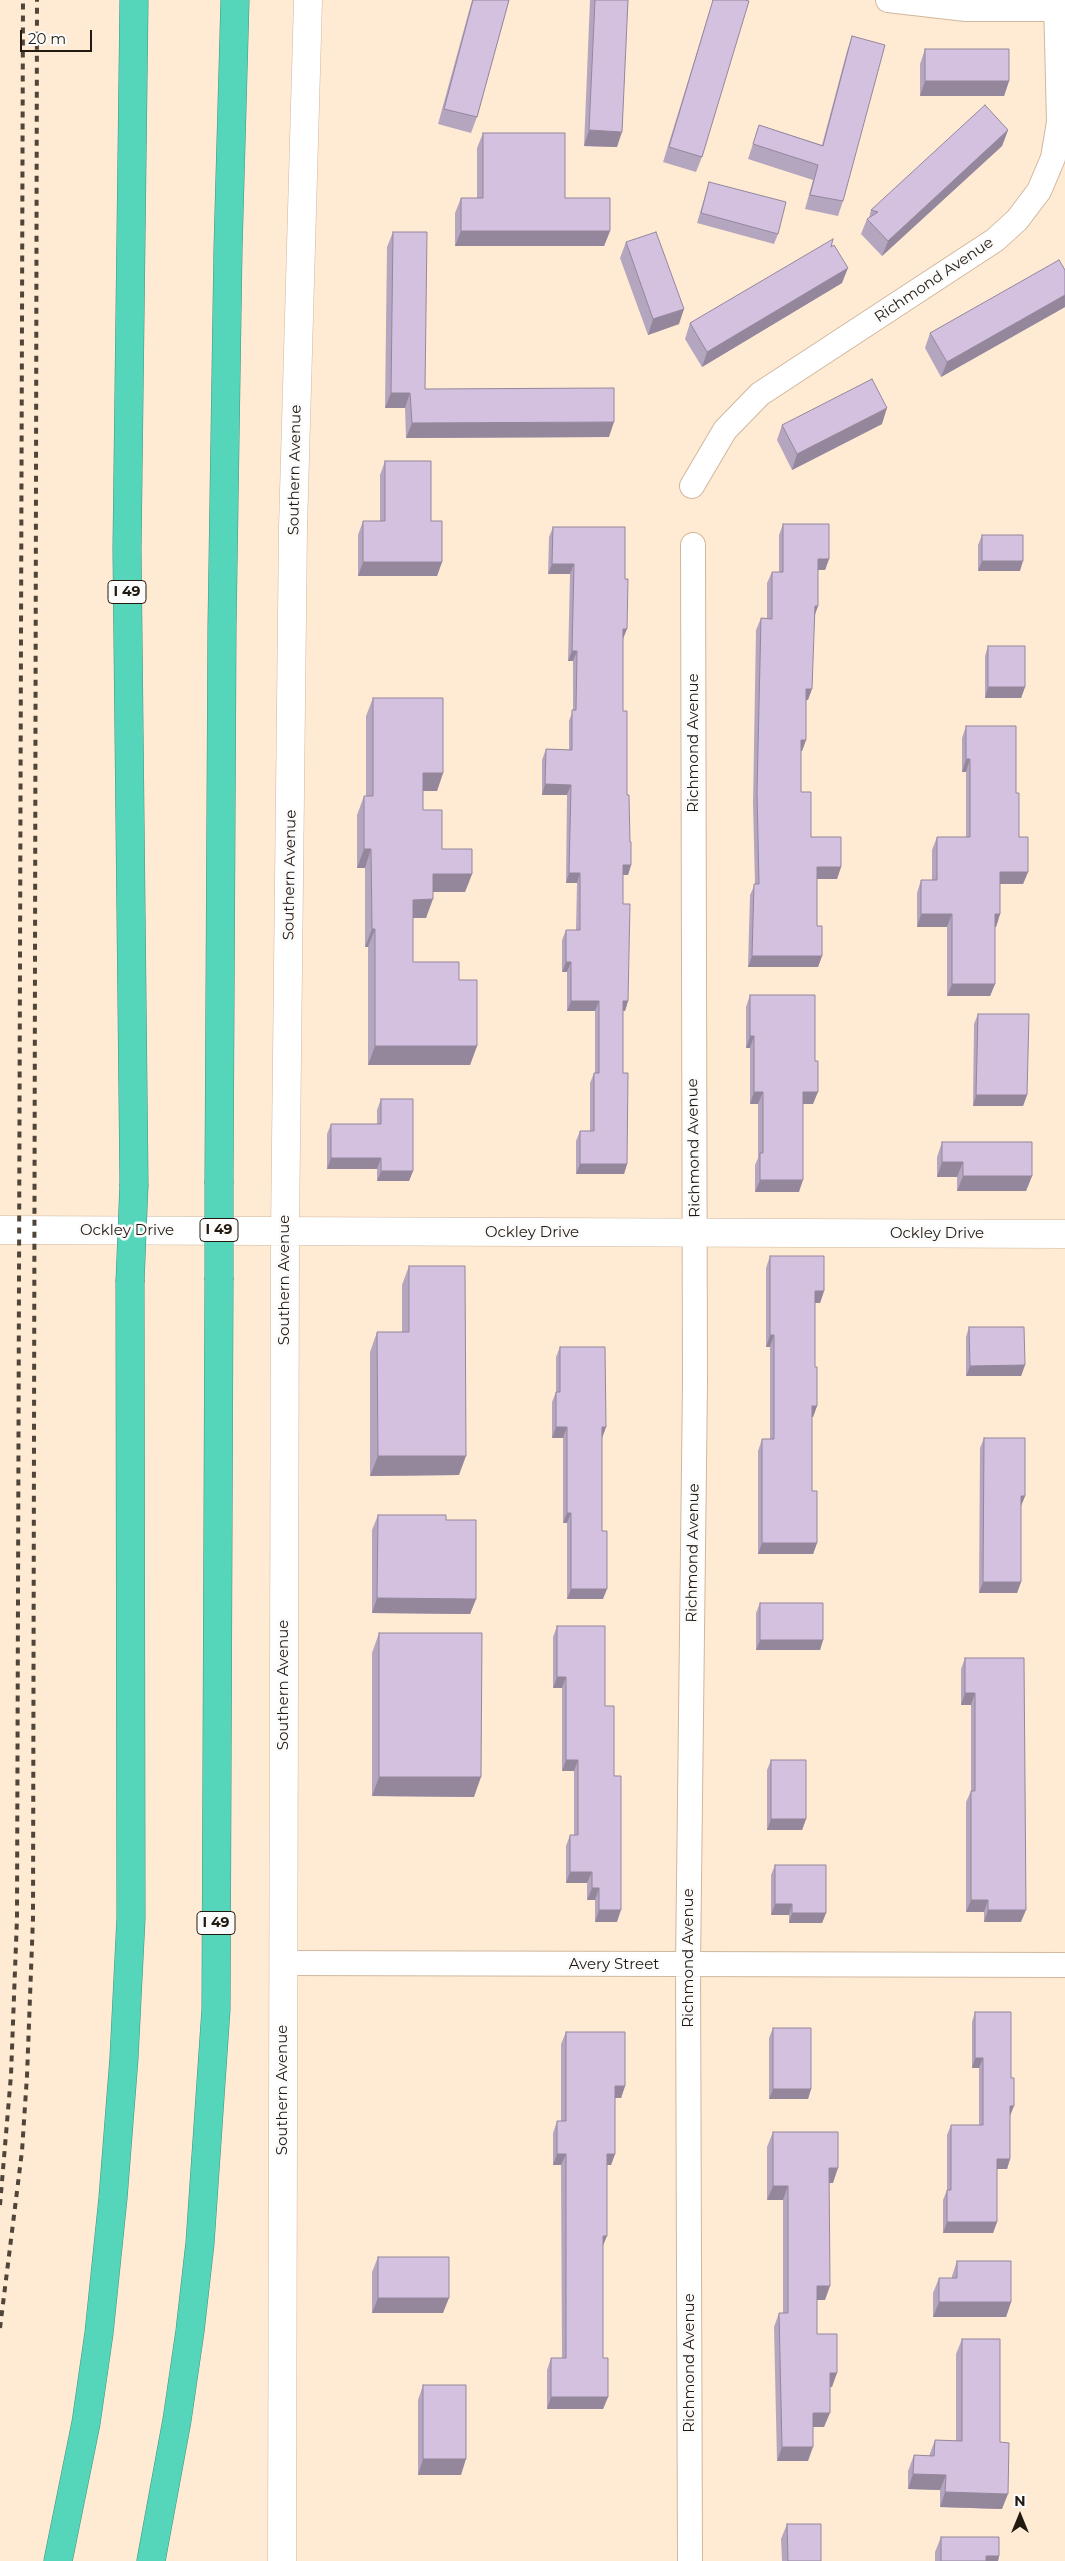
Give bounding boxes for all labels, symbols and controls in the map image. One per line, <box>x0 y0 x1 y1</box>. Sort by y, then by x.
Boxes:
scale bar <box>22 20 95 52</box>
text: 20 m <box>28 29 66 48</box>
street label: Richmond Avenue <box>871 234 997 326</box>
street label: Southern Avenue <box>285 405 305 535</box>
road number: I 49 <box>108 580 146 604</box>
street label: Richmond Avenue <box>685 673 703 813</box>
street label: Southern Avenue <box>280 810 300 940</box>
street label: Richmond Avenue <box>684 1078 704 1218</box>
street label: Southern Avenue <box>276 1215 294 1345</box>
road number: I 49 <box>200 1218 238 1242</box>
street label: Ockley Drive <box>80 1222 174 1240</box>
street label: Ockley Drive <box>485 1224 579 1242</box>
street label: Ockley Drive <box>890 1225 984 1243</box>
street label: Richmond Avenue <box>683 1483 703 1623</box>
street label: Southern Avenue <box>275 1620 293 1750</box>
street label: Richmond Avenue <box>680 1888 698 2028</box>
road number: I 49 <box>197 1912 235 1935</box>
street label: Avery Street <box>569 1956 659 1974</box>
street label: Southern Avenue <box>274 2025 292 2155</box>
street label: Richmond Avenue <box>681 2293 699 2433</box>
north arrow <box>995 2491 1045 2541</box>
text: N <box>1014 2492 1026 2510</box>

